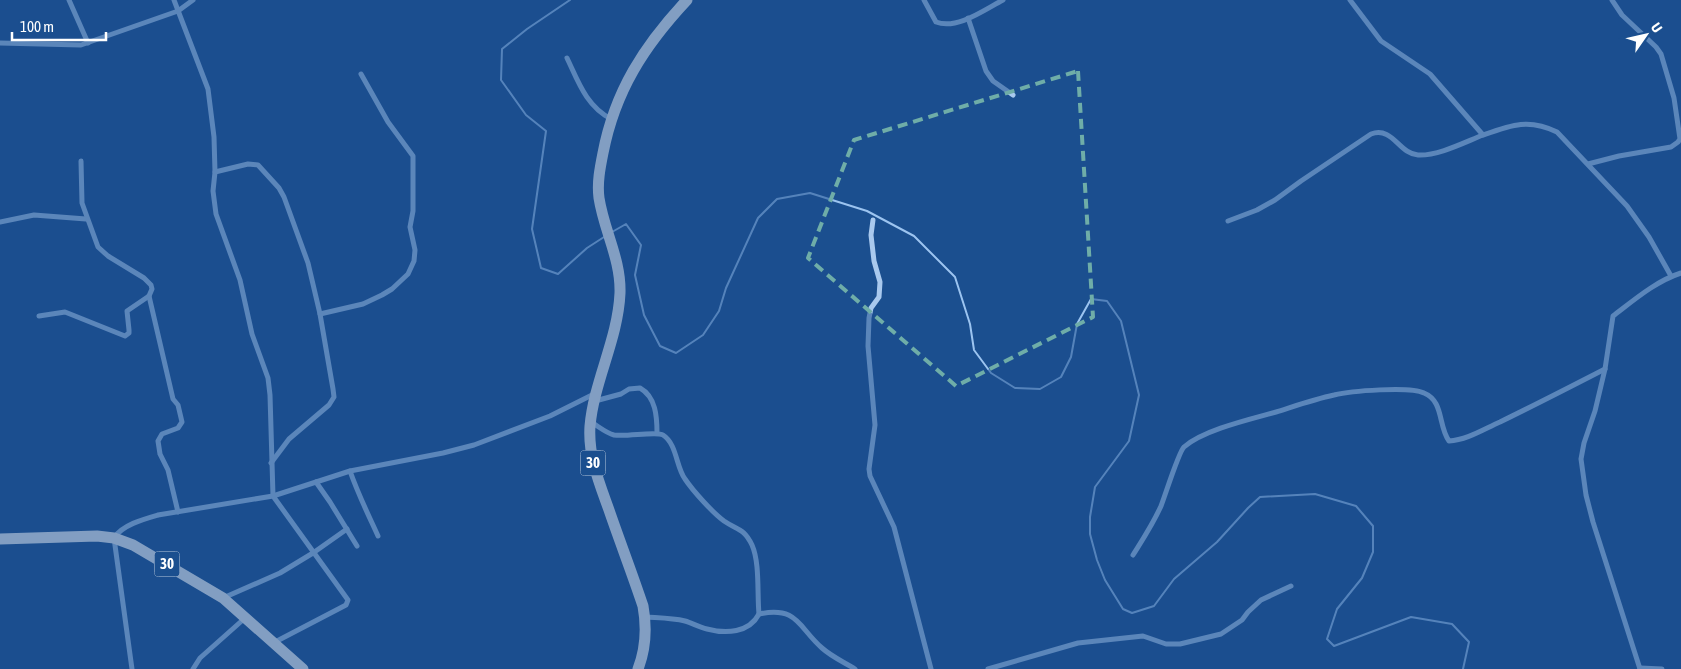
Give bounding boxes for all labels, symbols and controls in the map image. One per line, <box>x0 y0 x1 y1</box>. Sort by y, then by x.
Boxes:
scale bar <box>12 10 106 42</box>
north arrow <box>1621 10 1671 60</box>
text: 100 m <box>20 18 54 35</box>
text: U <box>1648 20 1666 36</box>
road number: 30 <box>580 450 606 476</box>
road number: 30 <box>154 552 180 576</box>

